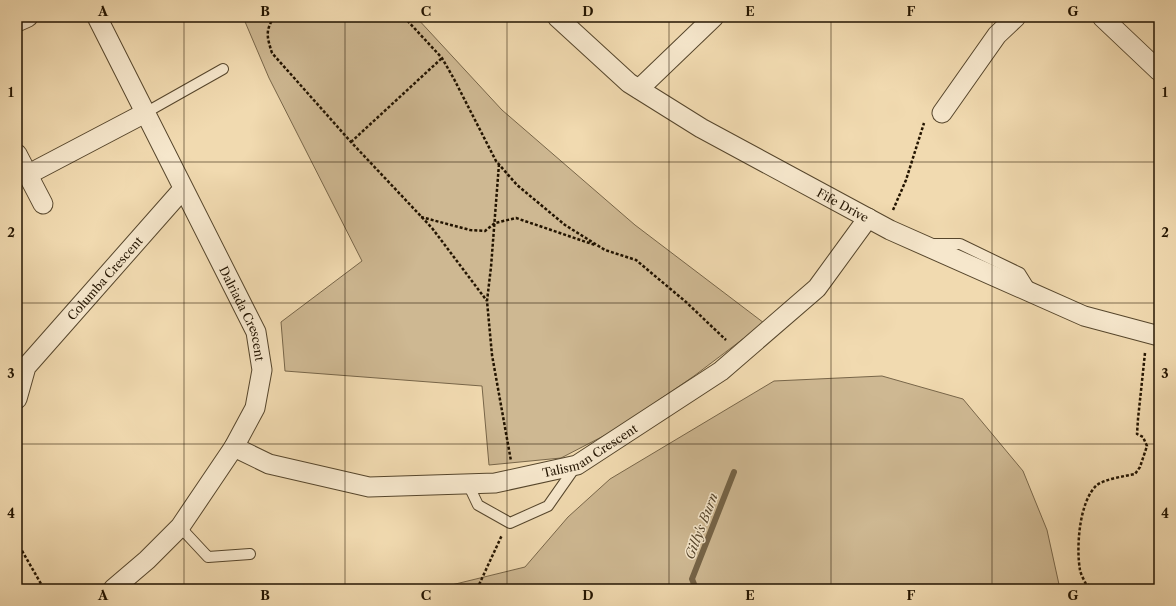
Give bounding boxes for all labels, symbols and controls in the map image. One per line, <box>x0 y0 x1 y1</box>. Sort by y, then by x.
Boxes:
text: A <box>97 3 109 19</box>
text: B <box>260 3 270 19</box>
text: C <box>421 3 431 19</box>
text: D <box>582 3 594 19</box>
text: E <box>745 3 755 19</box>
text: F <box>907 3 916 19</box>
text: G <box>1067 3 1079 19</box>
text: 1 <box>8 84 14 100</box>
text: 1 <box>1162 84 1168 100</box>
street label: Fife Drive <box>815 185 872 225</box>
text: 2 <box>7 224 15 240</box>
text: 2 <box>1161 224 1169 240</box>
street label: Columba Crescent <box>64 233 146 323</box>
street label: Dalriada Crescent <box>216 263 268 363</box>
text: 3 <box>7 365 15 381</box>
text: 3 <box>1161 365 1169 381</box>
street label: Talisman Crescent <box>541 420 641 480</box>
water label: Gilly's Burn <box>681 490 721 561</box>
text: 4 <box>7 505 15 521</box>
text: 4 <box>1161 505 1169 521</box>
text: A <box>97 587 109 603</box>
text: B <box>260 587 270 603</box>
text: C <box>421 587 431 603</box>
text: D <box>582 587 594 603</box>
text: E <box>745 587 755 603</box>
text: F <box>907 587 916 603</box>
text: G <box>1067 587 1079 603</box>

